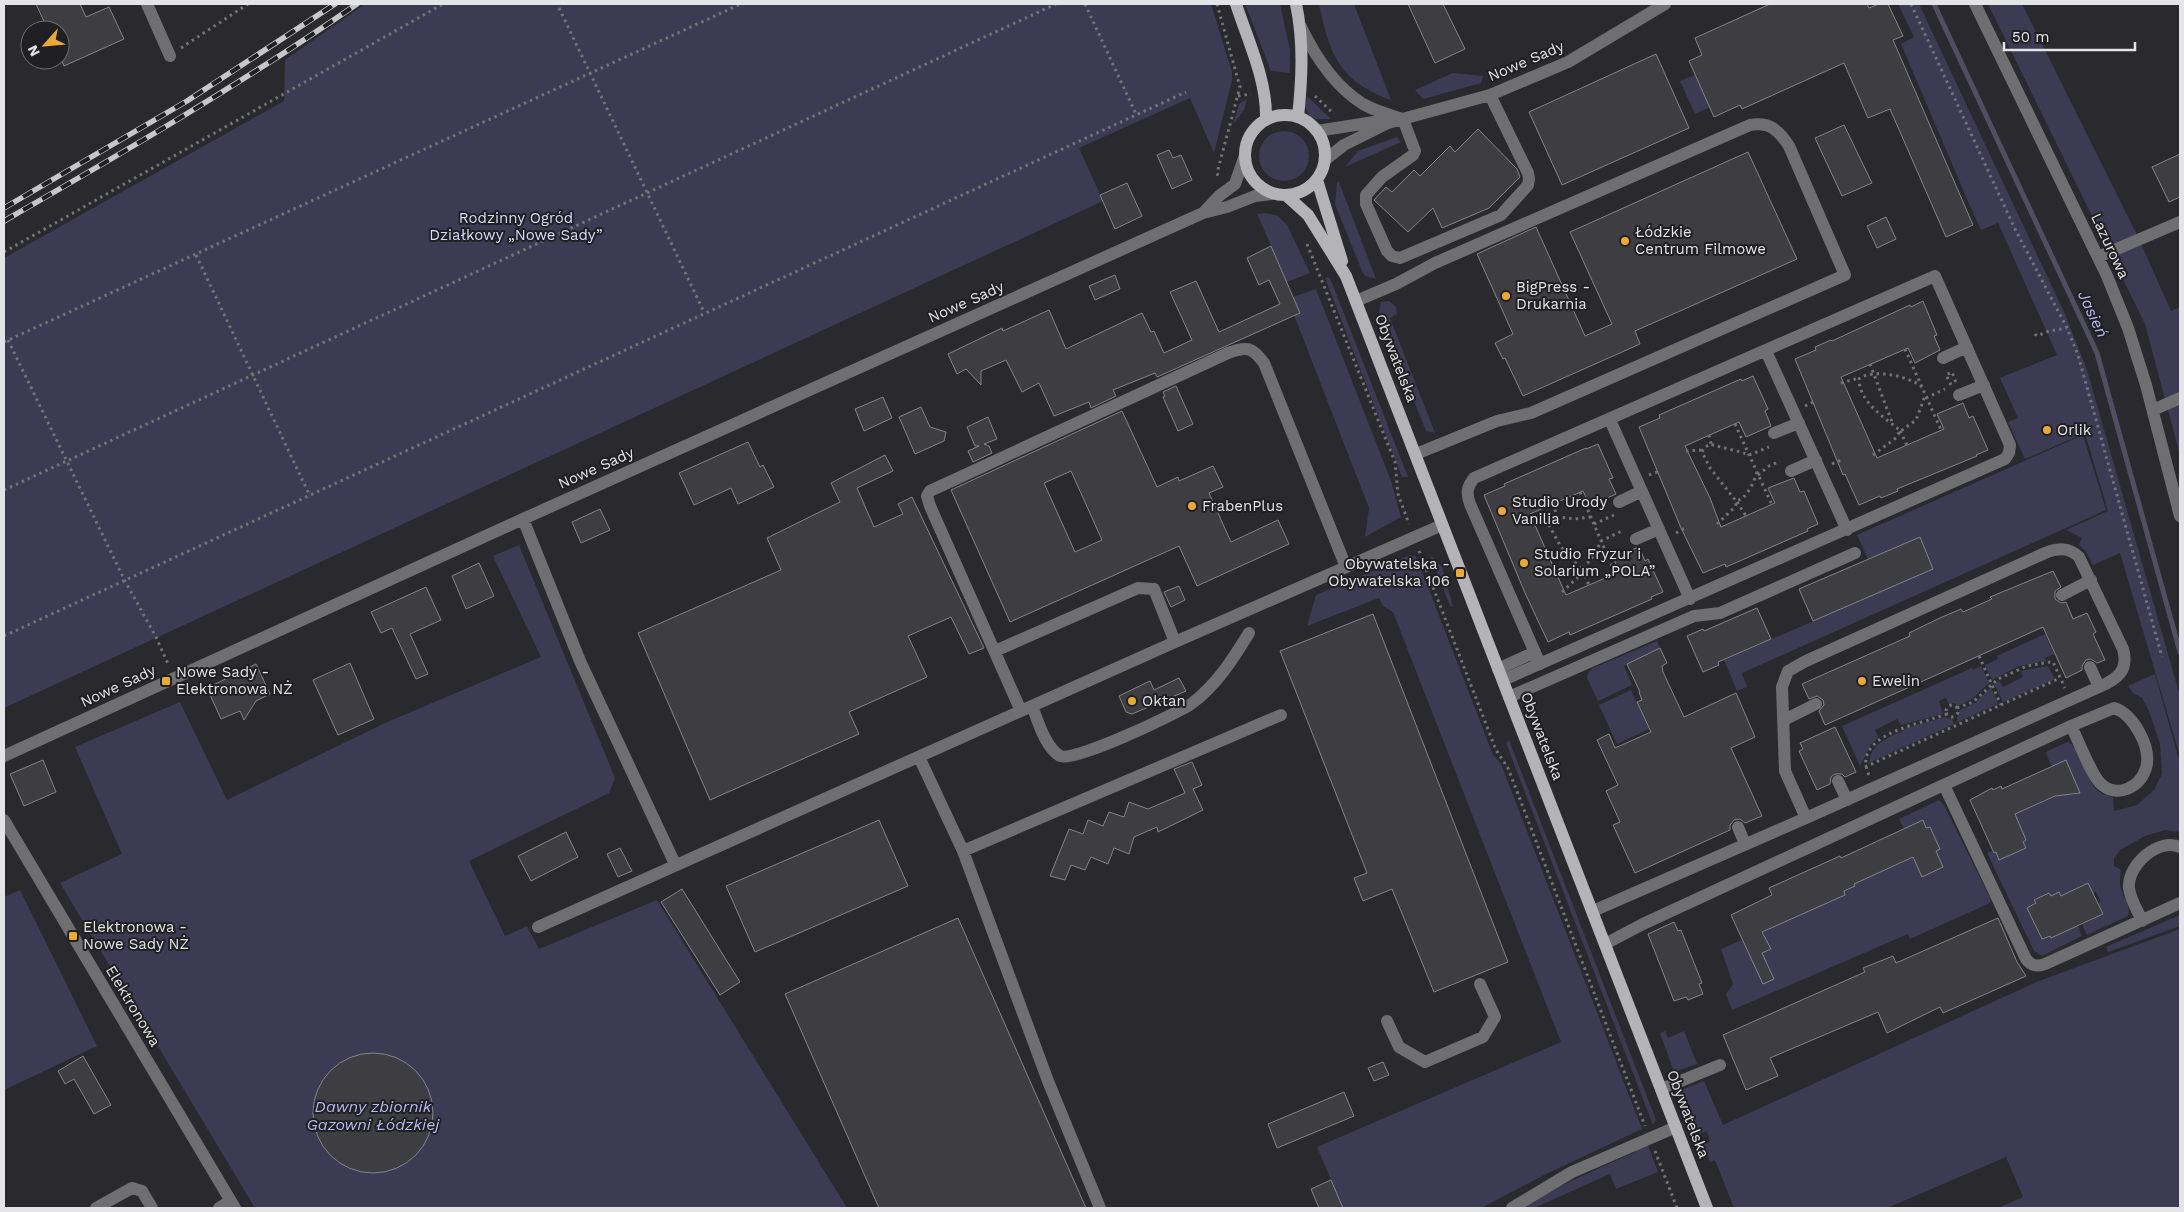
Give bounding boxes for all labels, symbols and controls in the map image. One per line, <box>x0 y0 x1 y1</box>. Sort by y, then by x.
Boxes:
north arrow <box>20 20 70 70</box>
scale bar <box>2004 20 2135 52</box>
text: 50 m <box>2012 28 2049 46</box>
street label: Nowe Sady <box>1485 37 1567 85</box>
text: N <box>24 43 43 59</box>
park label: Rodzinny Ogród Działkowy „Nowe Sady” <box>429 209 603 244</box>
street label: Lazurowa <box>2087 210 2133 282</box>
place label: Łódzkie Centrum Filmowe <box>1635 223 1766 258</box>
marker: Łódzkie Centrum Filmowe <box>1619 235 1631 247</box>
street label: Nowe Sady <box>925 277 1007 327</box>
place label: BigPress - Drukarnia <box>1516 278 1590 313</box>
water label: Jasień <box>2074 288 2112 340</box>
marker: BigPress - Drukarnia <box>1500 290 1512 302</box>
street label: Obywatelska <box>1371 311 1421 405</box>
place label: Orlik <box>2057 421 2092 439</box>
marker: Orlik <box>2041 424 2053 436</box>
street label: Nowe Sady <box>555 443 637 493</box>
place label: Studio Urody Vanilia <box>1512 493 1607 528</box>
place label: FrabenPlus <box>1202 497 1283 515</box>
marker: FrabenPlus <box>1186 500 1198 512</box>
marker: Studio Urody Vanilia <box>1496 505 1508 517</box>
place label: Studio Fryzur i Solarium „POLA” <box>1534 545 1655 580</box>
place label: Obywatelska - Obywatelska 106 <box>1328 555 1450 590</box>
marker: Studio Fryzur i Solarium „POLA” <box>1518 557 1530 569</box>
marker: Obywatelska - Obywatelska 106 <box>1454 567 1466 579</box>
street label: Nowe Sady <box>78 661 159 711</box>
place label: Nowe Sady - Elektronowa NŻ <box>176 663 293 698</box>
place label: Ewelin <box>1872 672 1920 690</box>
marker: Nowe Sady - Elektronowa NŻ <box>160 675 172 687</box>
marker: Ewelin <box>1856 675 1868 687</box>
street label: Obywatelska <box>1517 689 1567 783</box>
place label: Oktan <box>1142 692 1186 710</box>
marker: Oktan <box>1126 695 1138 707</box>
place label: Elektronowa - Nowe Sady NŻ <box>83 918 189 953</box>
marker: Elektronowa - Nowe Sady NŻ <box>67 930 79 942</box>
street label: Elektronowa <box>102 962 165 1050</box>
street label: Obywatelska <box>1663 1067 1713 1161</box>
water label: Dawny zbiornik Gazowni Łódzkiej <box>307 1097 440 1134</box>

